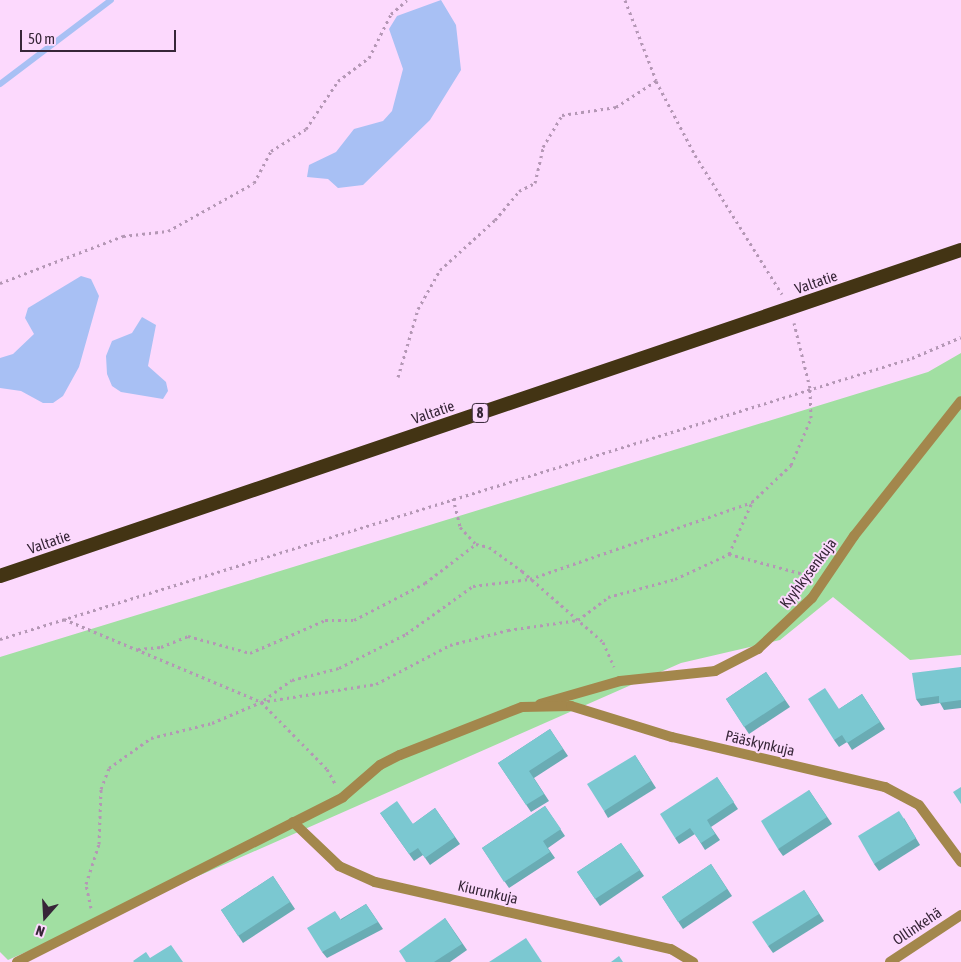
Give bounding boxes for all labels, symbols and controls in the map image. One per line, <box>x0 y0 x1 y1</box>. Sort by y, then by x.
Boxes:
scale bar <box>22 20 179 52</box>
text: 50 m <box>28 30 55 47</box>
street label: Valtatie <box>792 266 840 298</box>
street label: Valtatie <box>409 396 457 428</box>
road number: 8 <box>471 402 489 424</box>
street label: Valtatie <box>25 526 73 558</box>
street label: Kyyhkysenkuja <box>776 534 840 612</box>
street label: Pääskynkuja <box>724 726 796 760</box>
street label: Kiurunkuja <box>456 876 520 908</box>
north arrow <box>20 892 70 942</box>
street label: Ollinkehä <box>889 903 945 949</box>
text: N <box>34 922 47 940</box>

